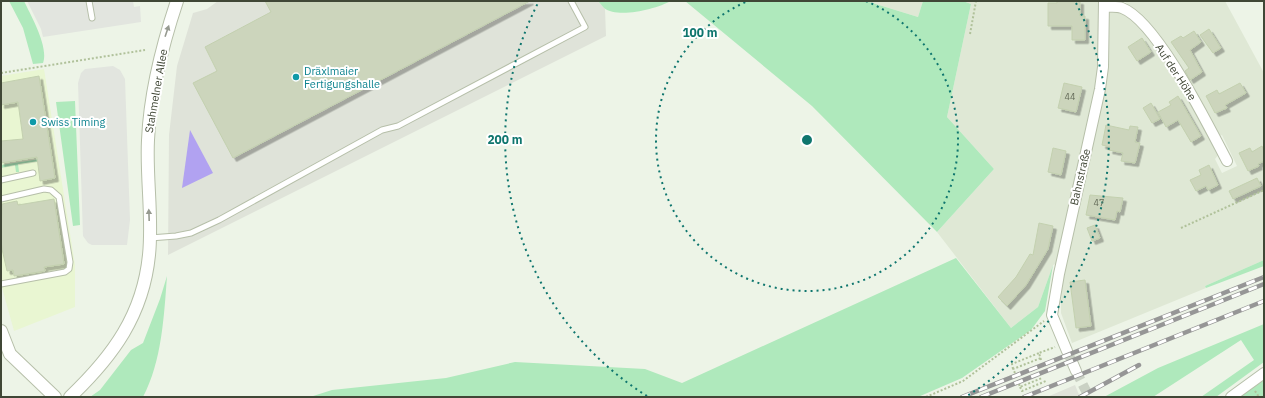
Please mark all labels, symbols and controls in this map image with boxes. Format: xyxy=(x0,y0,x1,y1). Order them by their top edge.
one-way arrow xyxy=(164,25,170,37)
text: 100 m xyxy=(682,25,718,40)
street label: Auf der Höhe xyxy=(1152,41,1200,103)
street label: Stahmelner Allee xyxy=(142,48,170,134)
place label: Dräxlmaier Fertigungshalle xyxy=(304,64,380,91)
marker: Dräxlmaier Fertigungshalle xyxy=(291,72,301,82)
house number: 44 xyxy=(1065,91,1075,102)
place label: Swiss Timing xyxy=(41,115,105,129)
marker: Swiss Timing xyxy=(28,117,38,127)
text: 200 m xyxy=(487,132,523,147)
centre of rings xyxy=(800,133,814,147)
street label: Bahnstraße xyxy=(1067,147,1093,207)
house number: 47 xyxy=(1094,197,1104,208)
one-way arrow xyxy=(146,208,152,221)

